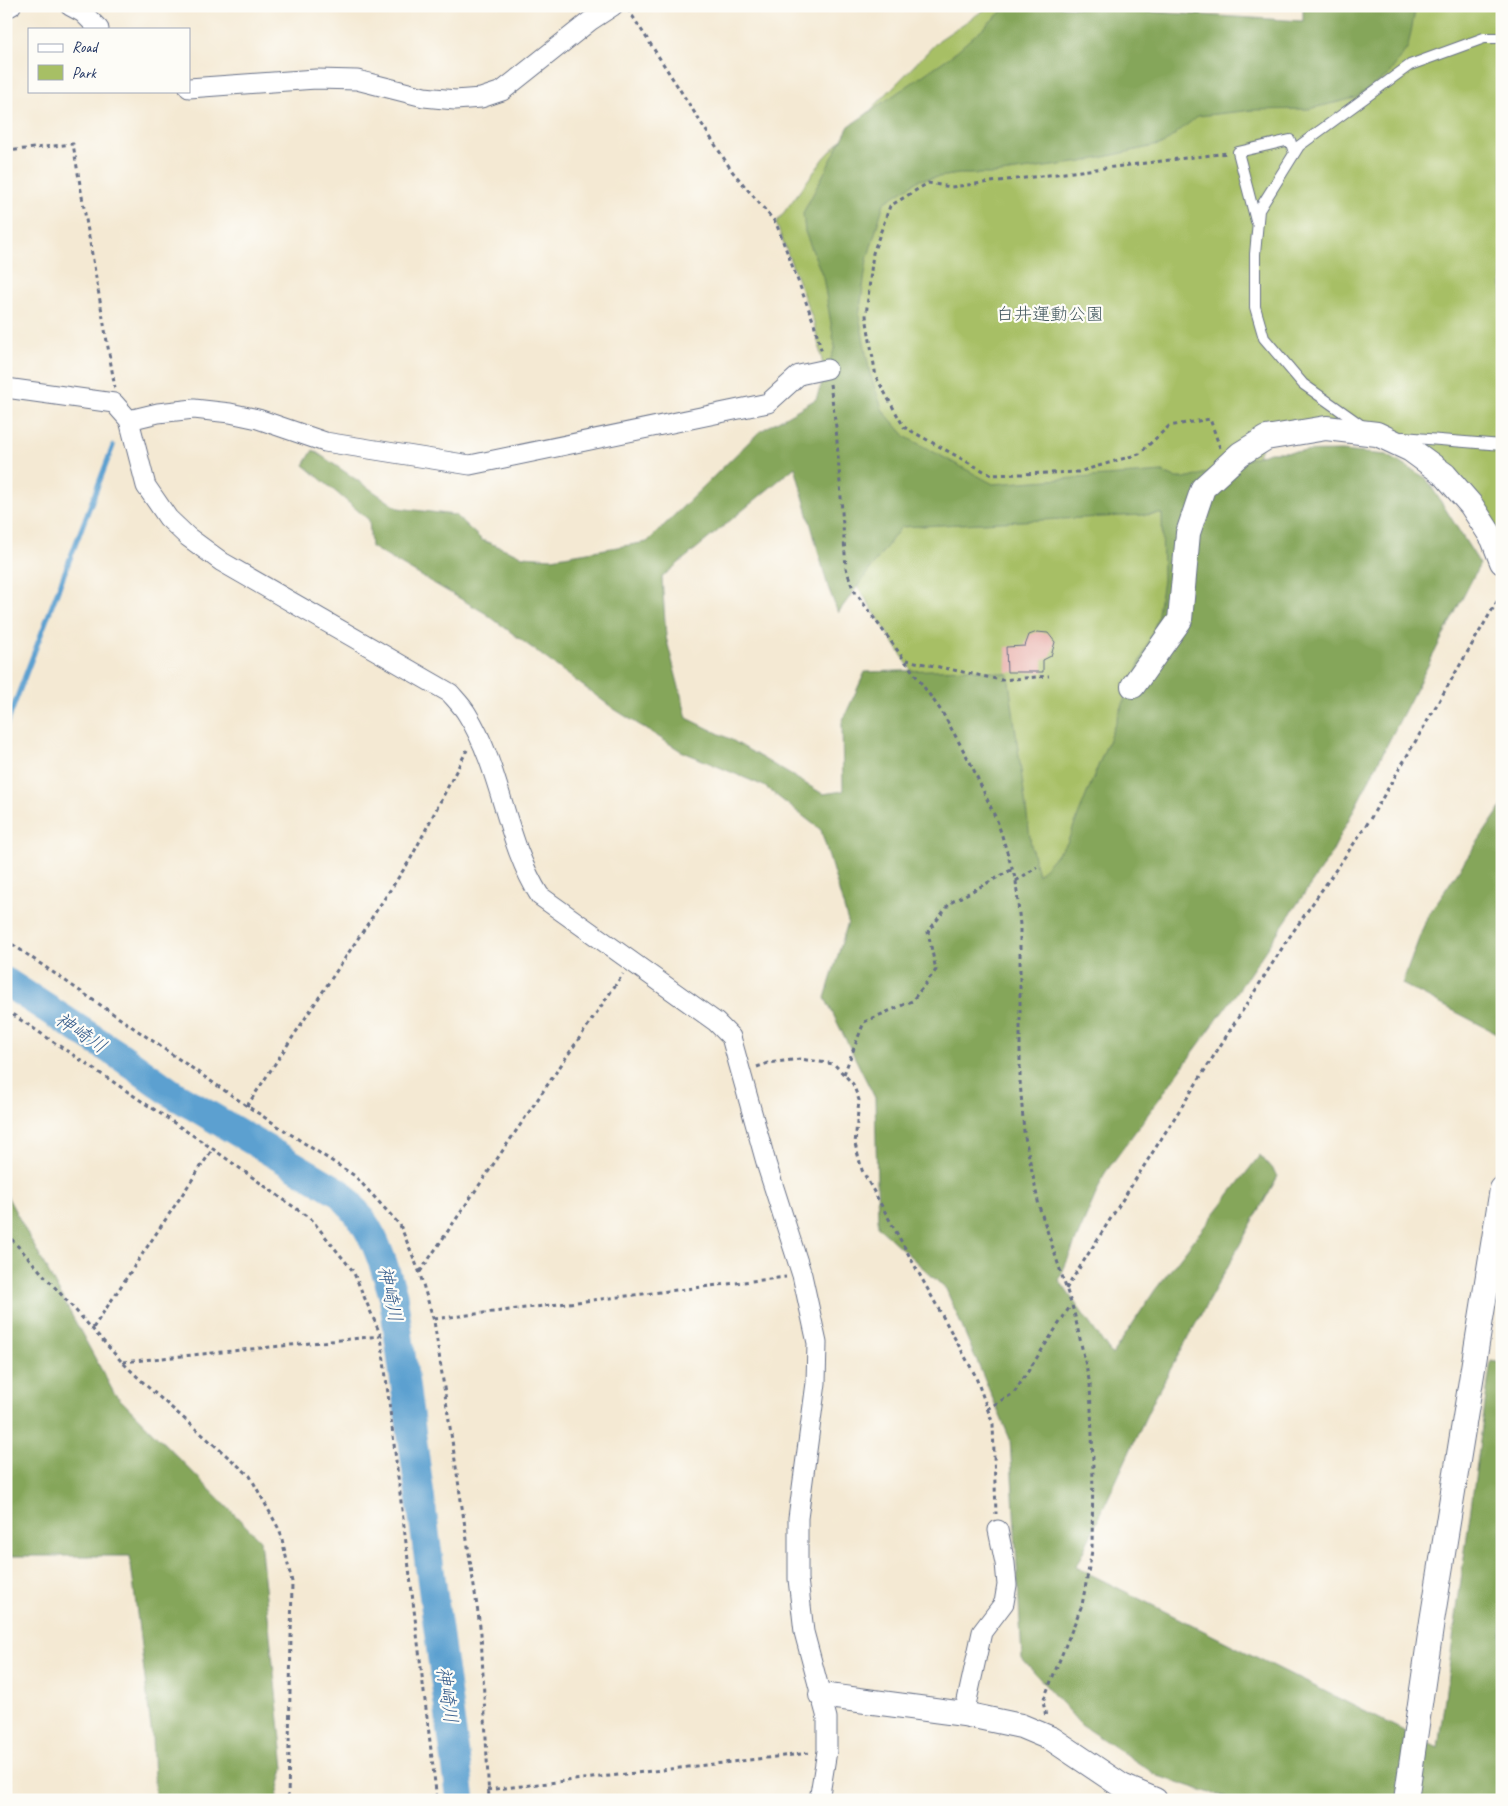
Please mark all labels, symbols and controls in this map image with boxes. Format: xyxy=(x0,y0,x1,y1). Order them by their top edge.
legend xyxy=(28,28,190,92)
text: Road xyxy=(72,38,99,57)
text: Park xyxy=(72,64,97,83)
park label: 白井運動公園 xyxy=(996,303,1104,325)
water label: 神崎川 xyxy=(51,1007,111,1059)
water label: 神崎川 xyxy=(372,1264,408,1324)
water label: 神崎川 xyxy=(431,1665,463,1725)

